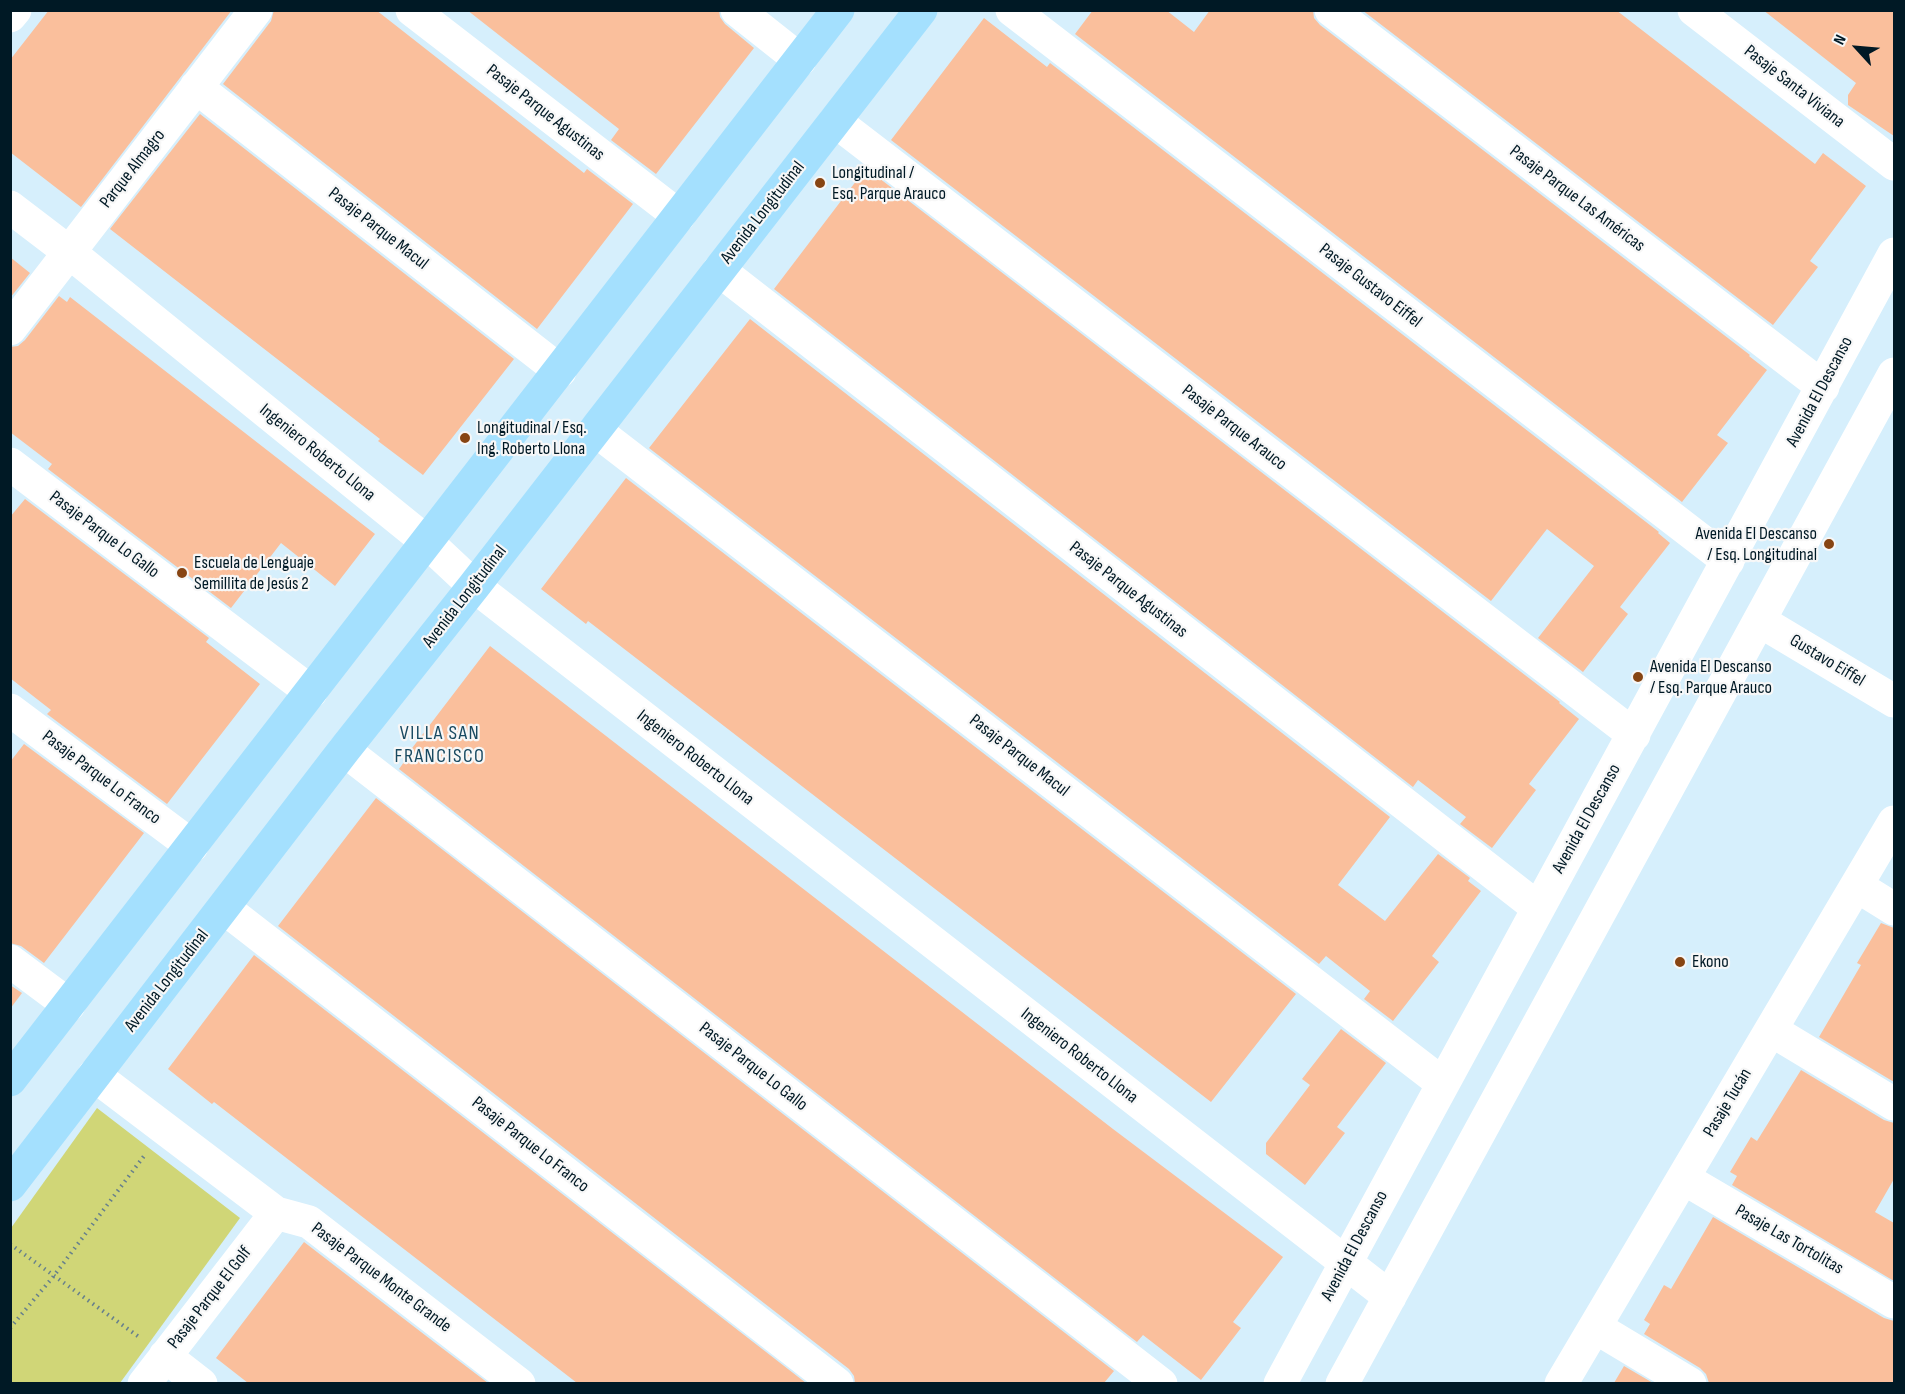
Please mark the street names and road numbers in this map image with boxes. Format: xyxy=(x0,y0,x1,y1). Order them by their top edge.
street label: Pasaje Santa Viviana xyxy=(1739,41,1849,133)
street label: Pasaje Parque Agustinas xyxy=(482,60,608,166)
street label: Parque Almagro xyxy=(96,125,170,213)
street label: Pasaje Parque Las Américas xyxy=(1505,141,1649,257)
street label: Avenida Longitudinal xyxy=(716,158,810,268)
street label: Pasaje Parque Macul xyxy=(324,183,432,275)
street label: Pasaje Gustavo Eiffel xyxy=(1314,239,1426,333)
street label: Avenida El Descanso xyxy=(1782,333,1858,451)
street label: Pasaje Parque Arauco xyxy=(1177,380,1291,476)
street label: Ingeniero Roberto Llona xyxy=(255,400,379,506)
street label: Pasaje Parque Lo Gallo xyxy=(45,487,163,583)
street label: Pasaje Parque Agustinas xyxy=(1065,537,1191,643)
street label: Avenida Longitudinal xyxy=(418,542,512,652)
street label: Gustavo Eiffel xyxy=(1786,630,1868,692)
street label: Ingeniero Roberto Llona xyxy=(632,706,758,810)
street label: Pasaje Parque Macul xyxy=(965,710,1073,802)
street label: Pasaje Parque Lo Franco xyxy=(37,726,165,830)
street label: Avenida El Descanso xyxy=(1548,761,1626,877)
street label: Avenida Longitudinal xyxy=(120,926,214,1036)
street label: Ingeniero Roberto Llona xyxy=(1016,1004,1142,1108)
street label: Pasaje Parque Lo Gallo xyxy=(694,1018,812,1116)
street label: Pasaje Tucán xyxy=(1699,1065,1757,1141)
street label: Pasaje Parque Lo Franco xyxy=(467,1092,593,1198)
street label: Avenida El Descanso xyxy=(1317,1187,1393,1305)
street label: Pasaje Las Tortolitas xyxy=(1731,1200,1847,1280)
street label: Pasaje Parque Monte Grande xyxy=(307,1218,455,1338)
street label: Pasaje Parque El Golf xyxy=(163,1243,257,1353)

